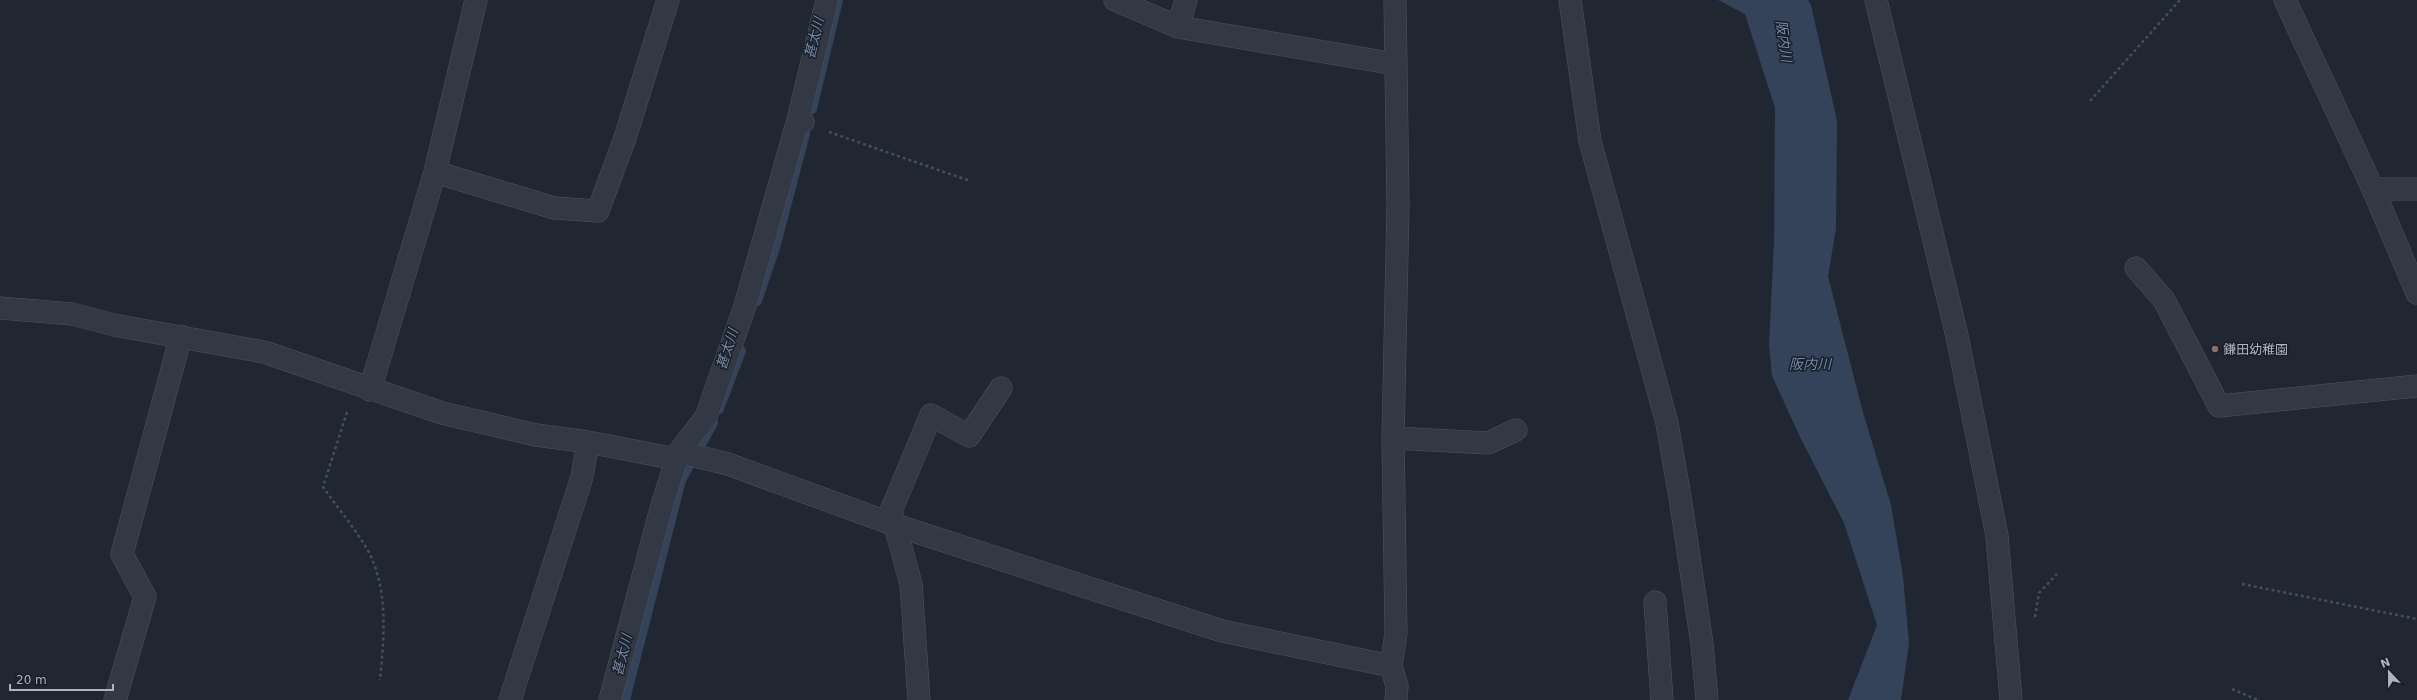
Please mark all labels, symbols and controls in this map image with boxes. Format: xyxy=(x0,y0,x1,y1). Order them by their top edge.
water label: 甚太川 xyxy=(801,14,827,60)
water label: 阪内川 xyxy=(1773,19,1795,65)
water label: 甚太川 xyxy=(713,325,742,371)
place label: 鎌田幼稚園 xyxy=(2223,342,2288,357)
marker: 鎌田幼稚園 xyxy=(2210,344,2220,354)
water label: 阪内川 xyxy=(1789,356,1833,372)
water label: 甚太川 xyxy=(609,631,635,677)
north arrow xyxy=(2369,652,2409,692)
text: N xyxy=(2379,655,2392,671)
scale bar xyxy=(10,666,113,692)
text: 20 m xyxy=(16,673,47,687)

